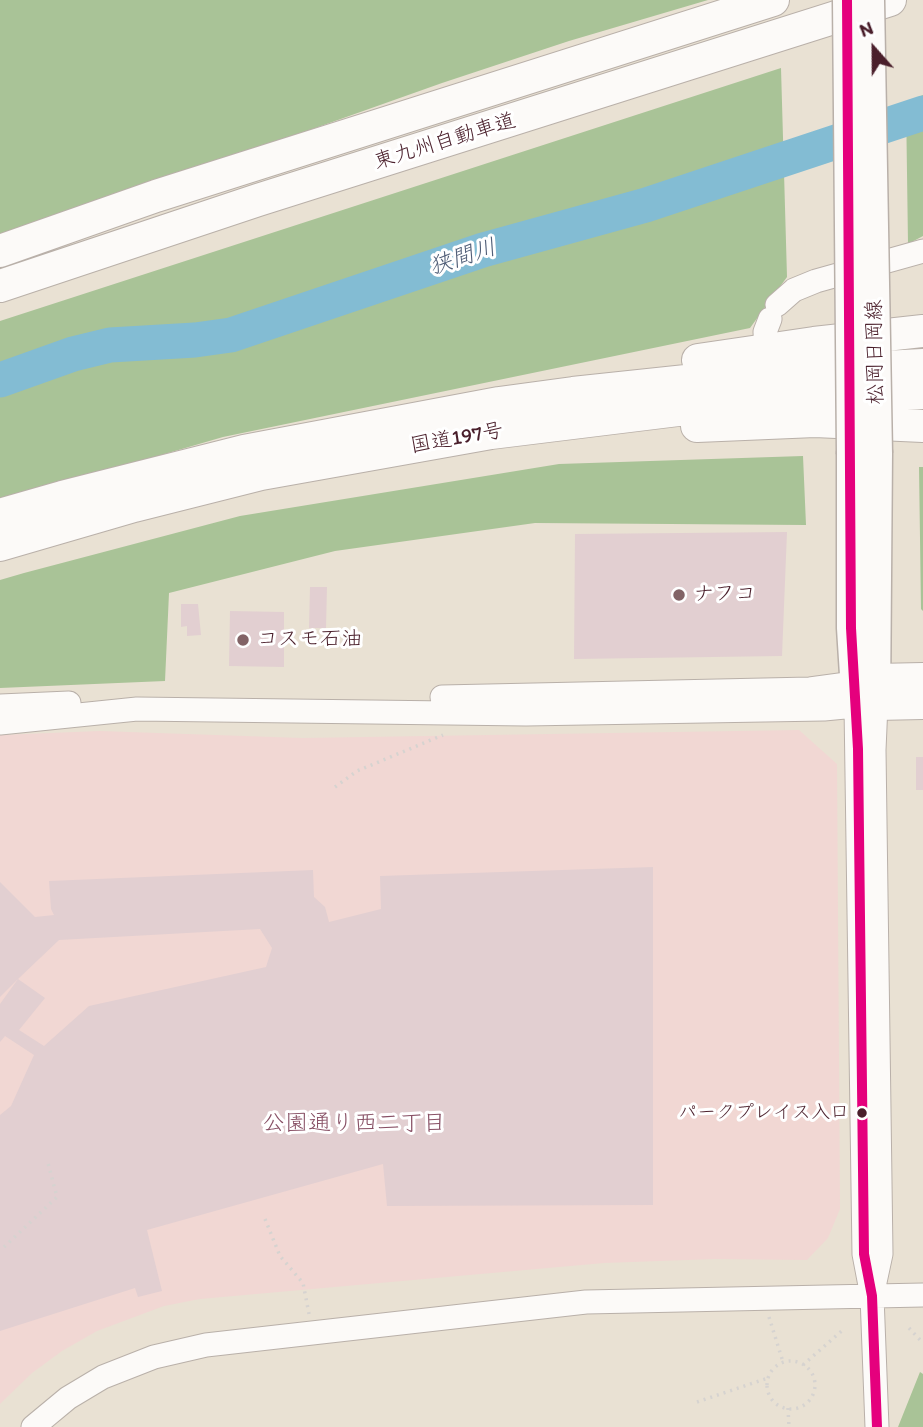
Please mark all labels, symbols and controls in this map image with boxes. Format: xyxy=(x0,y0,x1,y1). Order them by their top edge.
north arrow xyxy=(839,14,909,84)
text: N xyxy=(856,16,876,42)
street label: 東九州自動車道 xyxy=(371,108,519,176)
water label: 狭間川 xyxy=(426,234,500,282)
street label: 松岡日岡線 xyxy=(862,299,890,405)
street label: 国道197号 xyxy=(408,418,506,460)
place label: ナフコ xyxy=(693,582,756,608)
marker: ナフコ xyxy=(671,587,687,603)
place label: コスモ石油 xyxy=(257,627,362,653)
marker: コスモ石油 xyxy=(235,632,251,648)
place label: パークプレイス入口 xyxy=(678,1102,849,1124)
marker: パークプレイス入口 xyxy=(855,1106,869,1120)
district label: 公園通り西二丁目 xyxy=(262,1110,446,1138)

